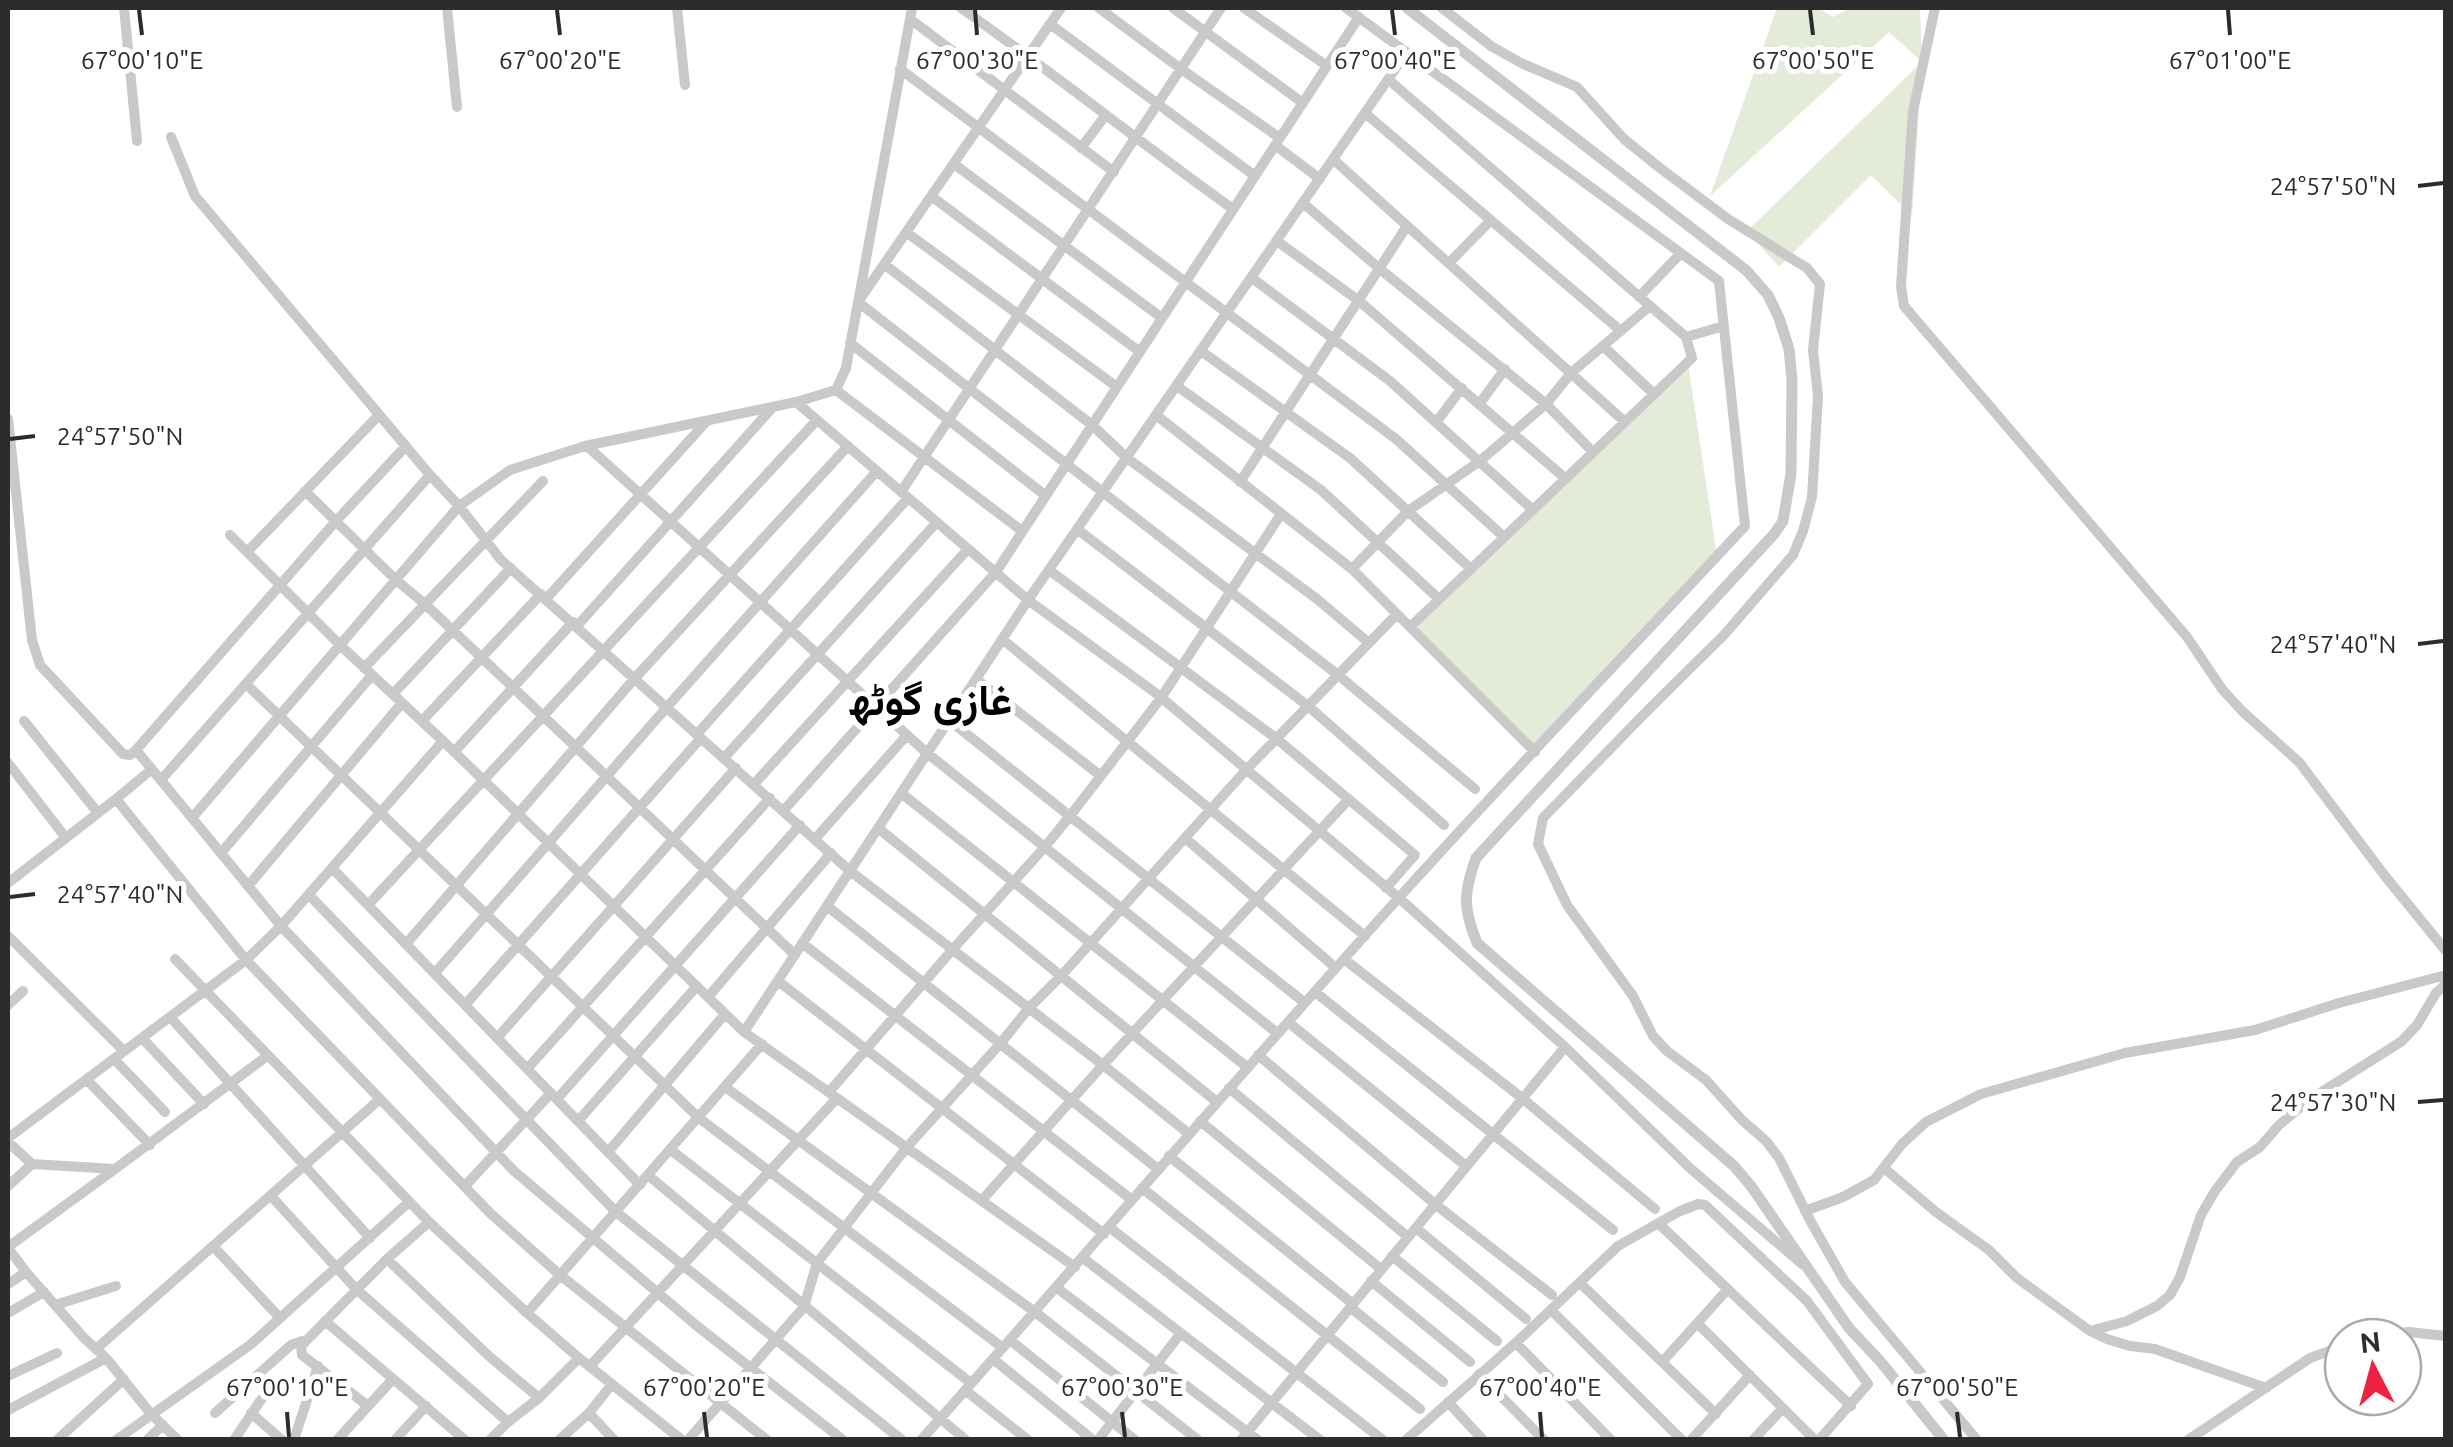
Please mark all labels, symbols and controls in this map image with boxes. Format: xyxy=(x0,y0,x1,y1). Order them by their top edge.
text: 67°00'10"E xyxy=(81,46,203,74)
text: 67°00'20"E xyxy=(499,46,621,74)
text: 67°00'30"E xyxy=(916,46,1038,74)
text: 67°00'40"E xyxy=(1334,46,1456,74)
text: 67°00'50"E xyxy=(1752,46,1874,74)
text: 67°01'00"E xyxy=(2169,46,2291,74)
text: 24°57'50"N xyxy=(2270,172,2396,200)
text: 24°57'50"N xyxy=(57,422,183,450)
text: 24°57'40"N xyxy=(2270,630,2396,658)
district label: غازی گوٹھ xyxy=(848,676,1012,727)
text: 24°57'40"N xyxy=(57,880,183,908)
text: 24°57'30"N xyxy=(2270,1088,2396,1116)
north arrow xyxy=(2323,1317,2423,1417)
text: N xyxy=(2358,1325,2382,1358)
text: 67°00'10"E xyxy=(226,1373,348,1401)
text: 67°00'20"E xyxy=(643,1373,765,1401)
text: 67°00'30"E xyxy=(1061,1373,1183,1401)
text: 67°00'40"E xyxy=(1479,1373,1601,1401)
text: 67°00'50"E xyxy=(1896,1373,2018,1401)

